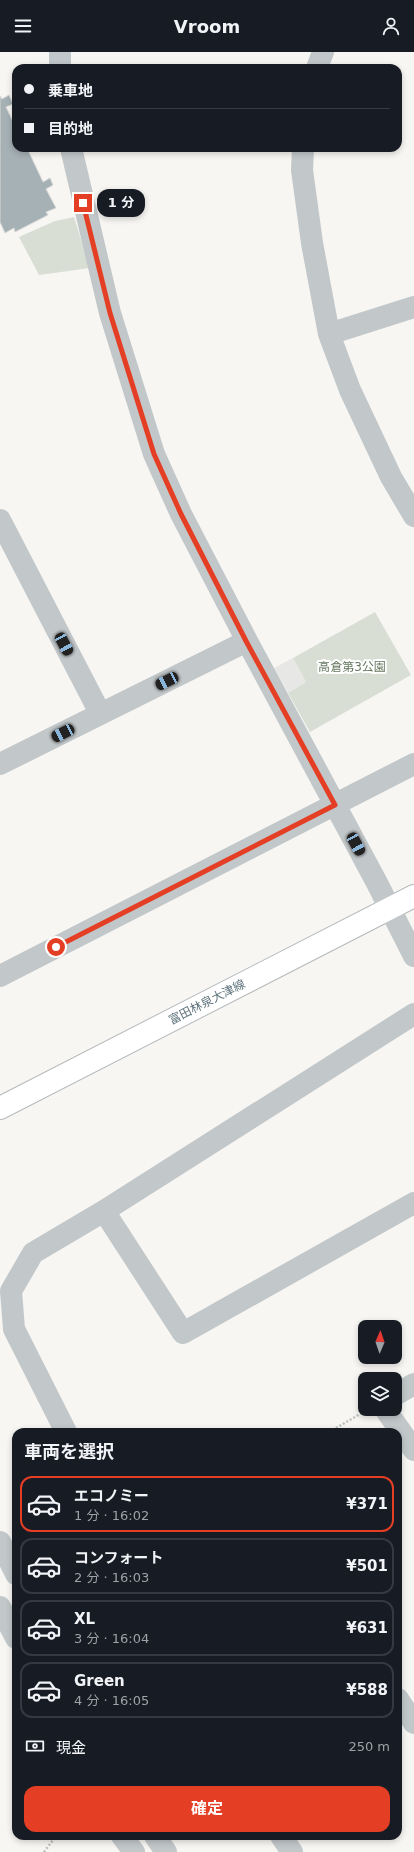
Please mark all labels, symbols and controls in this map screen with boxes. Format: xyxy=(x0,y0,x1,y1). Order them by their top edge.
icon: menu xyxy=(12,15,34,37)
icon: person xyxy=(380,15,402,37)
text: Vroom xyxy=(174,16,240,37)
text: 乗車地 xyxy=(48,82,93,100)
text: 目的地 xyxy=(48,120,93,138)
callout: 1 分 xyxy=(97,189,145,217)
route end xyxy=(74,194,92,212)
text: 1 分 xyxy=(108,195,134,210)
car xyxy=(53,631,75,657)
park label: 高倉第3公園 xyxy=(318,660,386,674)
car xyxy=(154,670,180,692)
car xyxy=(50,722,76,744)
car xyxy=(345,831,367,857)
route start xyxy=(47,938,65,956)
street label: 富田林泉大津線 xyxy=(166,977,248,1027)
north arrow xyxy=(358,1320,402,1364)
map controls xyxy=(358,1320,402,1416)
button: layers xyxy=(358,1372,402,1416)
text: 車両を選択 xyxy=(24,1441,114,1462)
icon: car xyxy=(26,1486,62,1522)
text: エコノミー xyxy=(74,1487,149,1505)
text: ¥371 xyxy=(346,1495,388,1513)
text: 1 分 · 16:02 xyxy=(74,1508,149,1523)
icon: car xyxy=(26,1548,62,1584)
text: コンフォート xyxy=(74,1549,164,1567)
text: ¥501 xyxy=(346,1557,388,1575)
text: 2 分 · 16:03 xyxy=(74,1570,149,1585)
icon: car xyxy=(26,1610,62,1646)
text: XL xyxy=(74,1610,95,1628)
text: ¥631 xyxy=(346,1619,388,1637)
text: 3 分 · 16:04 xyxy=(74,1631,149,1646)
icon: car xyxy=(26,1672,62,1708)
text: Green xyxy=(74,1672,125,1690)
text: ¥588 xyxy=(346,1681,388,1699)
text: 4 分 · 16:05 xyxy=(74,1693,149,1708)
icon: cash xyxy=(24,1735,46,1757)
text: 現金 xyxy=(56,1739,86,1757)
text: 250 m xyxy=(348,1739,390,1754)
button: 確定 xyxy=(24,1786,390,1832)

